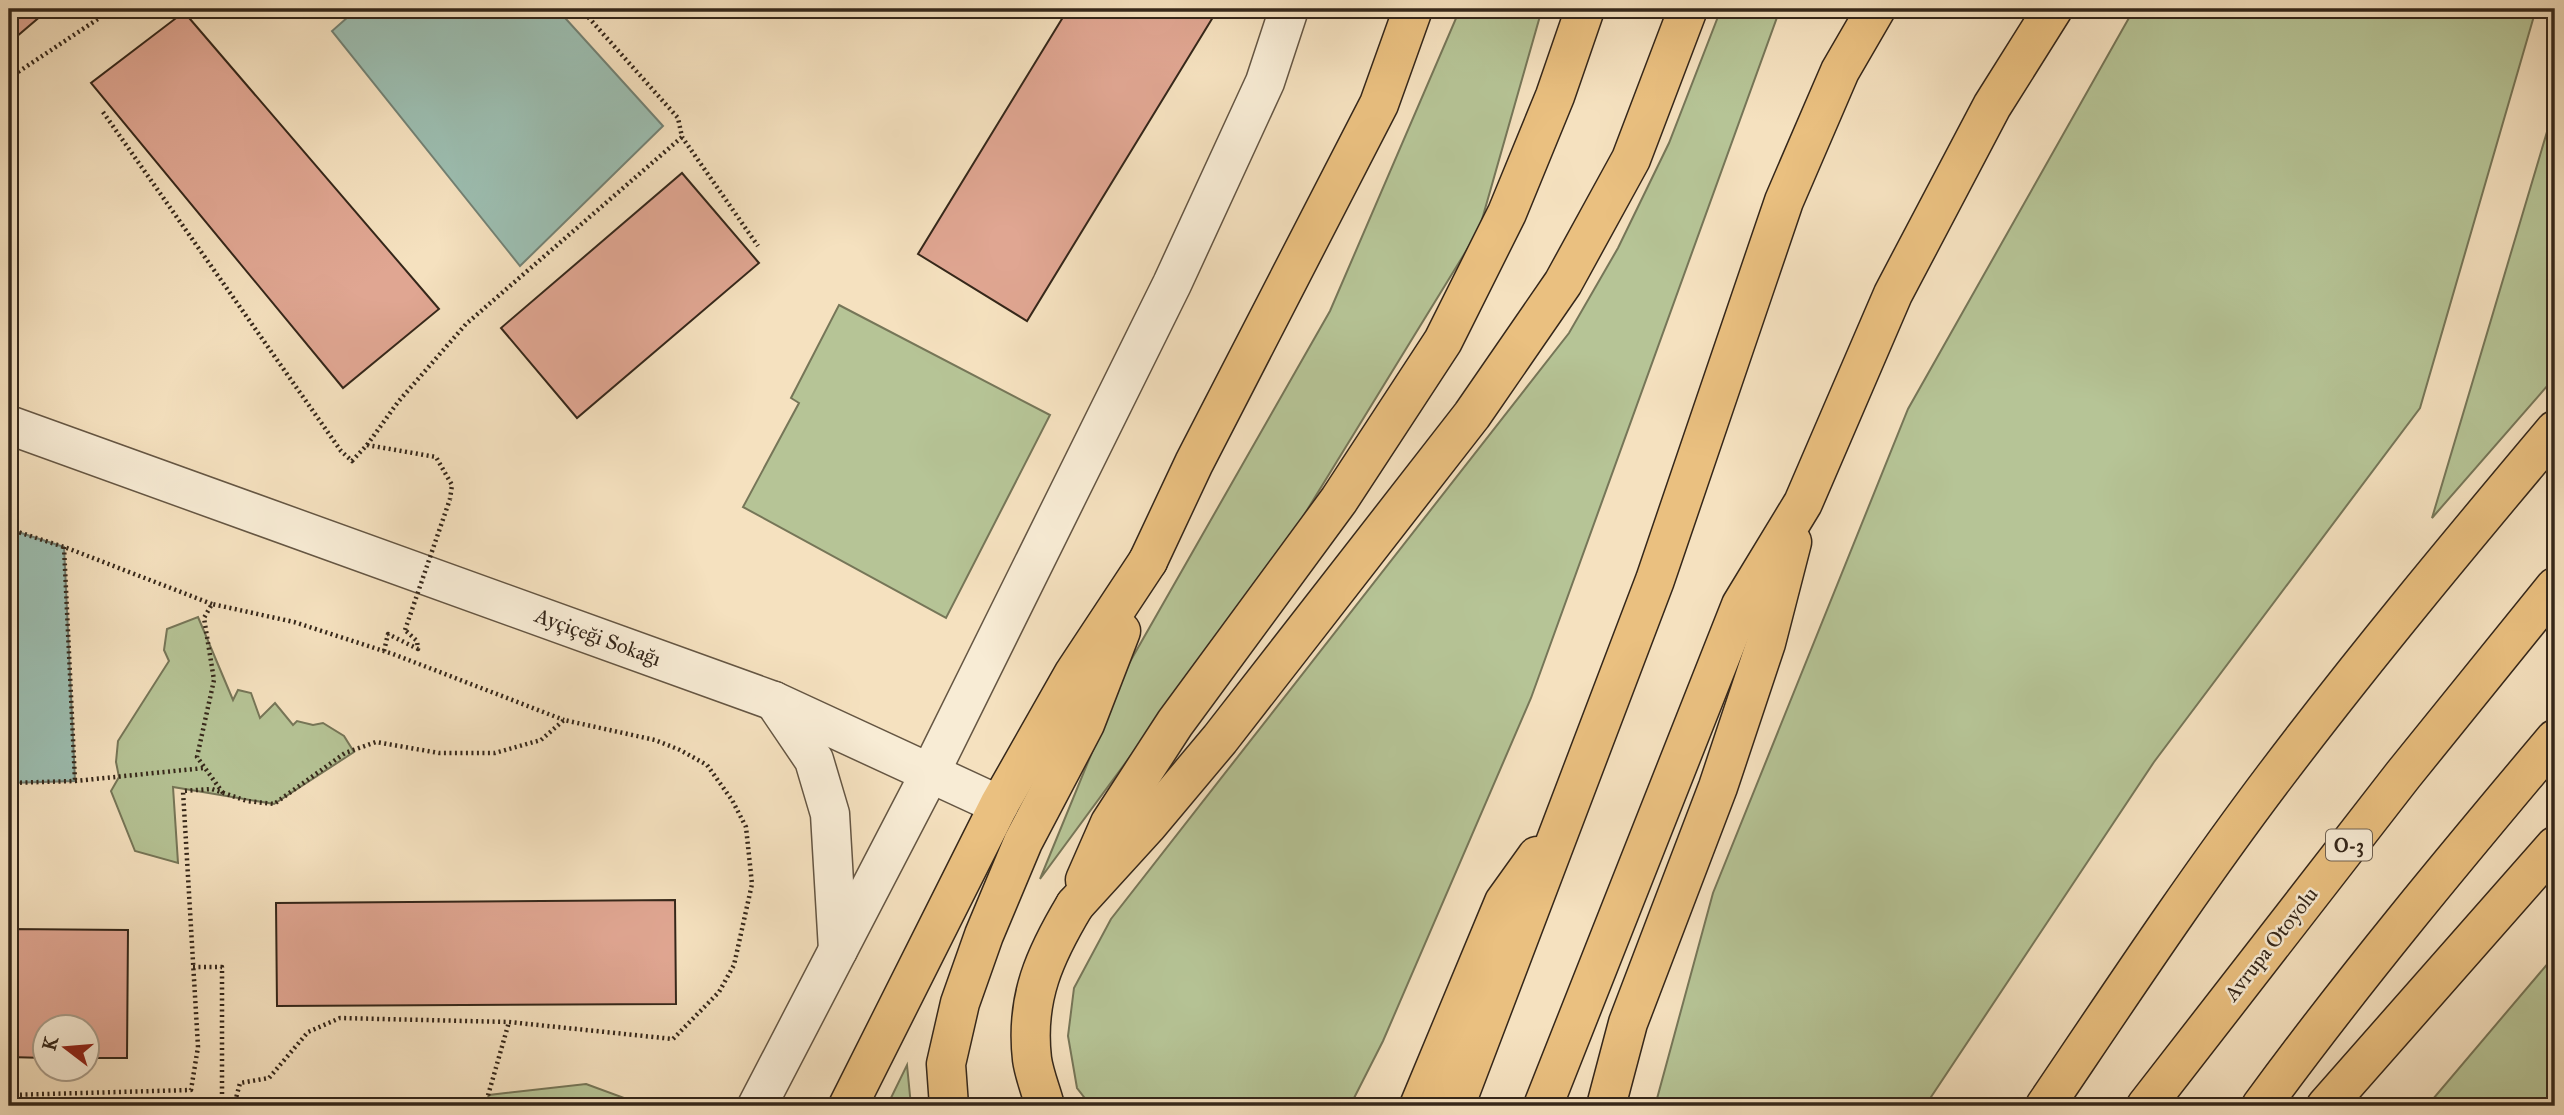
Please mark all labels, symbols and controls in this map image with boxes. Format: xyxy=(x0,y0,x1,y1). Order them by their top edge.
street label: Ayçiçeği Sokağı xyxy=(531,602,665,672)
road number: O-3 xyxy=(2326,830,2372,860)
street label: Avrupa Otoyolu xyxy=(2218,882,2324,1007)
north arrow xyxy=(32,1014,102,1084)
text: K xyxy=(37,1032,63,1053)

